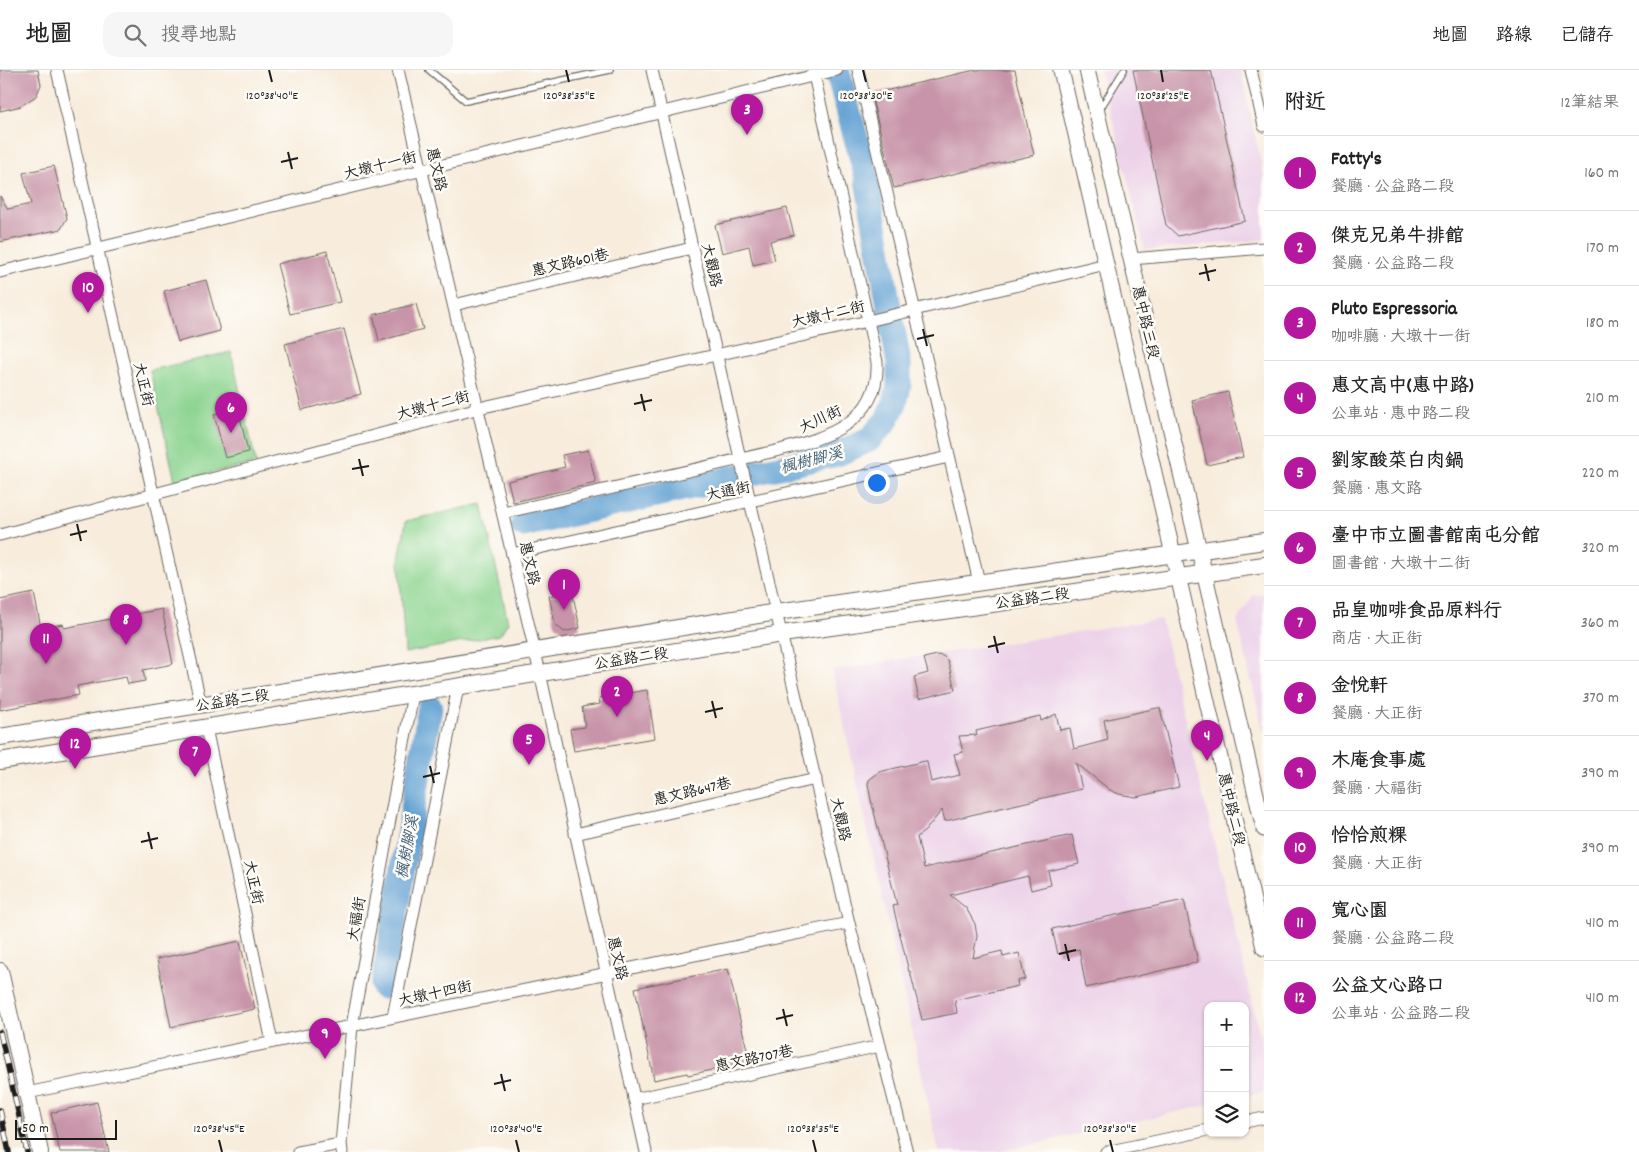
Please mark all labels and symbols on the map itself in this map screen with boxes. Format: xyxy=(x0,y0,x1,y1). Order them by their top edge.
text: 120°38'40"E xyxy=(246,88,299,105)
text: 120°38'35"E xyxy=(543,88,595,105)
text: 120°38'30"E xyxy=(840,88,893,105)
text: 120°38'25"E xyxy=(1137,88,1189,105)
pin: 3 xyxy=(731,94,763,135)
street label: 惠文路 xyxy=(419,145,451,194)
street label: 大墩十一街 xyxy=(341,147,420,187)
street label: 大觀路 xyxy=(694,241,726,290)
street label: 惠文路601巷 xyxy=(530,244,611,284)
pin: 10 xyxy=(72,272,104,313)
street label: 惠中路三段 xyxy=(1125,283,1163,361)
street label: 大墩十二街 xyxy=(789,297,867,335)
street label: 大正街 xyxy=(126,360,158,409)
street label: 大墩十二街 xyxy=(394,387,473,427)
pin: 6 xyxy=(215,392,247,433)
street label: 大川街 xyxy=(796,401,846,440)
water label: 楓樹腳溪 xyxy=(778,442,846,481)
your location xyxy=(864,470,890,496)
street label: 大通街 xyxy=(704,478,753,508)
street label: 惠文路 xyxy=(512,539,544,588)
pin: 1 xyxy=(548,569,580,610)
street label: 公益路二段 xyxy=(994,584,1071,616)
pin: 8 xyxy=(110,604,142,645)
pin: 11 xyxy=(30,623,62,664)
street label: 公益路二段 xyxy=(593,643,670,677)
pin: 2 xyxy=(601,676,633,717)
street label: 公益路二段 xyxy=(194,685,271,719)
pin: 4 xyxy=(1191,720,1223,761)
pin: 5 xyxy=(513,724,545,765)
pin: 12 xyxy=(59,728,91,769)
pin: 7 xyxy=(179,736,211,777)
street label: 惠中路二段 xyxy=(1211,770,1249,848)
street label: 惠文路647巷 xyxy=(651,773,734,813)
street label: 大觀路 xyxy=(823,795,855,844)
water label: 楓樹腳溪 xyxy=(392,813,426,881)
street label: 大正街 xyxy=(237,858,267,907)
street label: 大福街 xyxy=(343,895,373,943)
street label: 惠文路 xyxy=(600,934,632,983)
street label: 大墩十四街 xyxy=(396,976,474,1014)
pin: 9 xyxy=(309,1018,341,1059)
street label: 惠文路707巷 xyxy=(713,1041,796,1079)
scale bar xyxy=(15,1117,118,1140)
text: 120°38'45"E xyxy=(193,1121,245,1138)
text: 120°38'40"E xyxy=(490,1121,543,1138)
text: 120°38'35"E xyxy=(787,1121,839,1138)
text: 120°38'30"E xyxy=(1084,1121,1137,1138)

